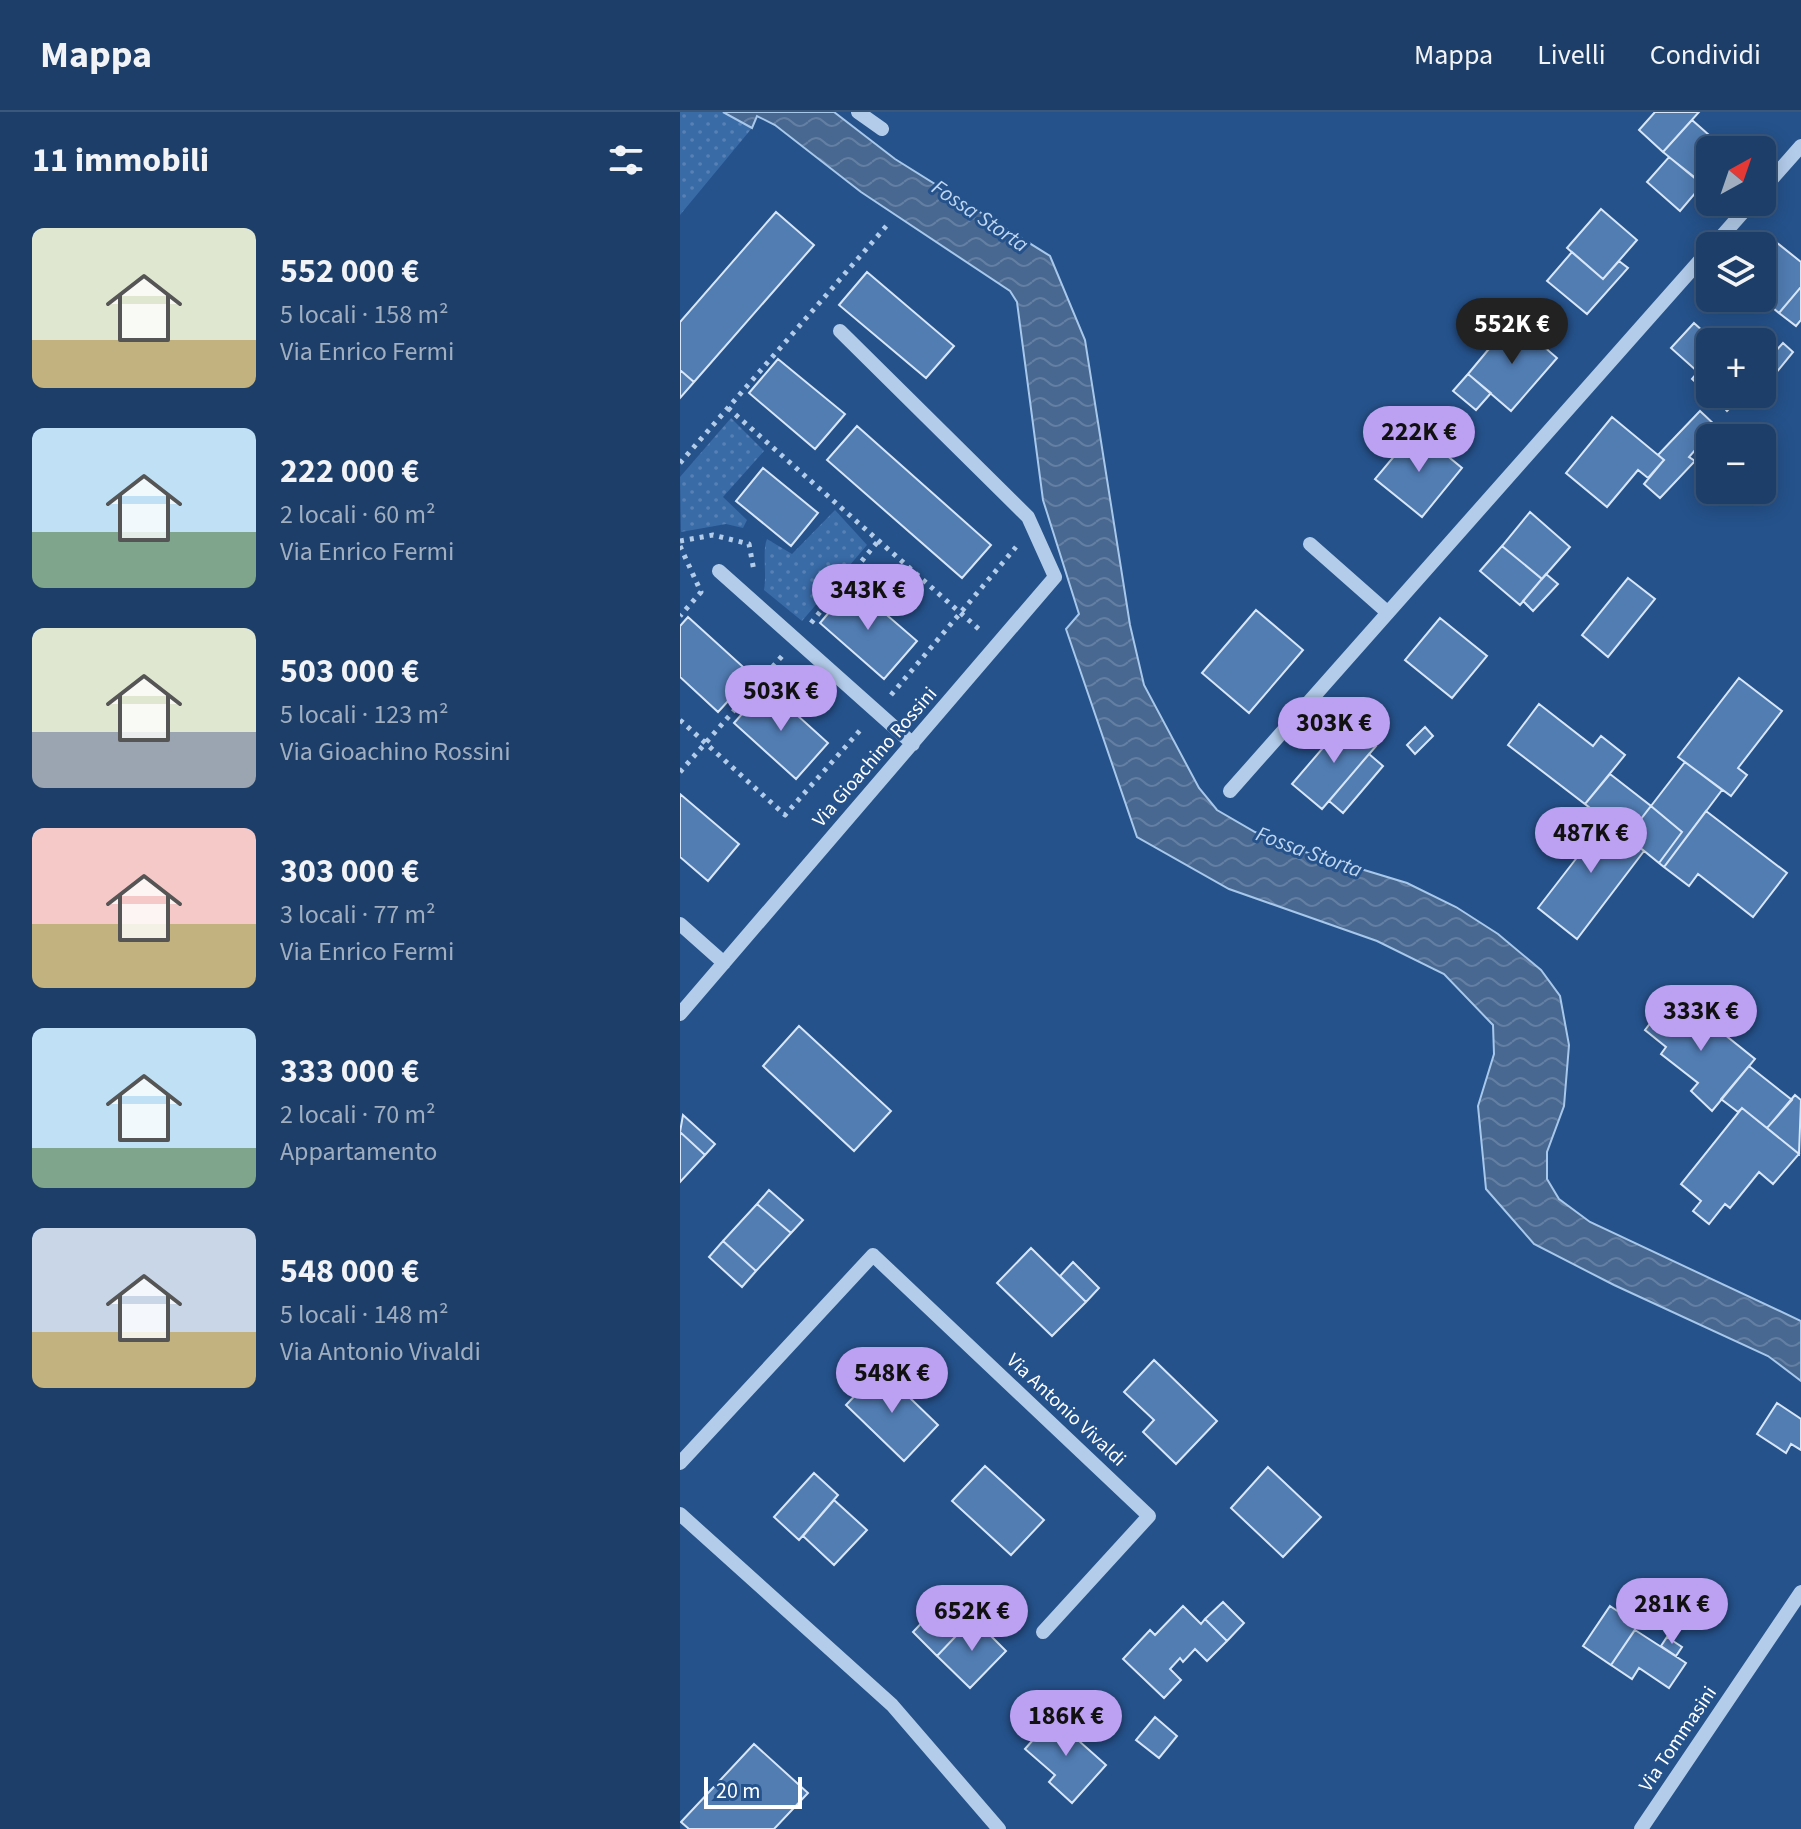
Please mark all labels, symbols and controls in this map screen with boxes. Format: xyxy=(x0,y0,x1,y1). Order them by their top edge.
text: Mappa xyxy=(40,28,152,82)
text: Mappa xyxy=(1414,35,1493,75)
text: Livelli xyxy=(1537,35,1606,75)
text: Condividi xyxy=(1650,35,1761,75)
text: 11 immobili xyxy=(32,136,209,185)
north arrow xyxy=(1696,136,1776,216)
map controls xyxy=(1696,136,1776,504)
icon: filters xyxy=(604,138,648,182)
water label: Fossa Storta xyxy=(925,172,1035,260)
button: layers xyxy=(1696,232,1776,312)
text: 552 000 € xyxy=(280,247,419,296)
icon: home xyxy=(96,260,192,356)
text: 5 locali · 158 m² xyxy=(280,296,449,333)
pin: 552K € xyxy=(1447,298,1577,366)
text: 552K € xyxy=(1474,305,1550,342)
button: + xyxy=(1696,328,1776,408)
text: Via Enrico Fermi xyxy=(280,333,454,370)
pin: 222K € xyxy=(1354,406,1484,474)
text: 222K € xyxy=(1381,413,1457,450)
button: − xyxy=(1696,424,1776,504)
text: 222 000 € xyxy=(280,447,419,496)
icon: home xyxy=(96,460,192,556)
text: 2 locali · 60 m² xyxy=(280,496,436,533)
text: Via Enrico Fermi xyxy=(280,533,454,570)
pin: 343K € xyxy=(803,564,933,632)
text: 343K € xyxy=(830,571,906,608)
text: 503 000 € xyxy=(280,647,419,696)
icon: home xyxy=(96,660,192,756)
pin: 503K € xyxy=(716,665,846,733)
text: 503K € xyxy=(743,672,819,709)
street label: Via Gioachino Rossini xyxy=(806,681,944,833)
text: 5 locali · 123 m² xyxy=(280,696,449,733)
pin: 303K € xyxy=(1269,697,1399,765)
text: 303K € xyxy=(1296,704,1372,741)
text: Via Gioachino Rossini xyxy=(280,733,511,770)
pin: 487K € xyxy=(1526,807,1656,875)
text: 487K € xyxy=(1553,814,1629,851)
water label: Fossa Storta xyxy=(1251,818,1367,886)
text: 303 000 € xyxy=(280,847,419,896)
icon: home xyxy=(96,860,192,956)
text: 3 locali · 77 m² xyxy=(280,896,436,933)
text: Via Enrico Fermi xyxy=(280,933,454,970)
pin: 333K € xyxy=(1636,985,1766,1053)
text: 333K € xyxy=(1663,992,1739,1029)
text: 333 000 € xyxy=(280,1047,419,1096)
icon: home xyxy=(96,1060,192,1156)
text: 2 locali · 70 m² xyxy=(280,1096,436,1133)
text: Appartamento xyxy=(280,1133,437,1170)
text: 548 000 € xyxy=(280,1247,419,1296)
icon: home xyxy=(96,1260,192,1356)
text: 5 locali · 148 m² xyxy=(280,1296,449,1333)
text: Via Antonio Vivaldi xyxy=(280,1333,481,1370)
pin: 548K € xyxy=(827,1347,957,1415)
street label: Via Antonio Vivaldi xyxy=(1000,1347,1132,1473)
text: 548K € xyxy=(854,1354,930,1391)
pin: 281K € xyxy=(1607,1578,1737,1646)
pin: 652K € xyxy=(907,1585,1037,1653)
text: 281K € xyxy=(1634,1585,1710,1622)
text: 652K € xyxy=(934,1592,1010,1629)
street label: Via Tommasini xyxy=(1632,1681,1724,1797)
pin: 186K € xyxy=(1001,1690,1131,1758)
text: 186K € xyxy=(1028,1697,1104,1734)
scale bar xyxy=(704,1773,802,1809)
text: 20 m xyxy=(716,1775,761,1807)

